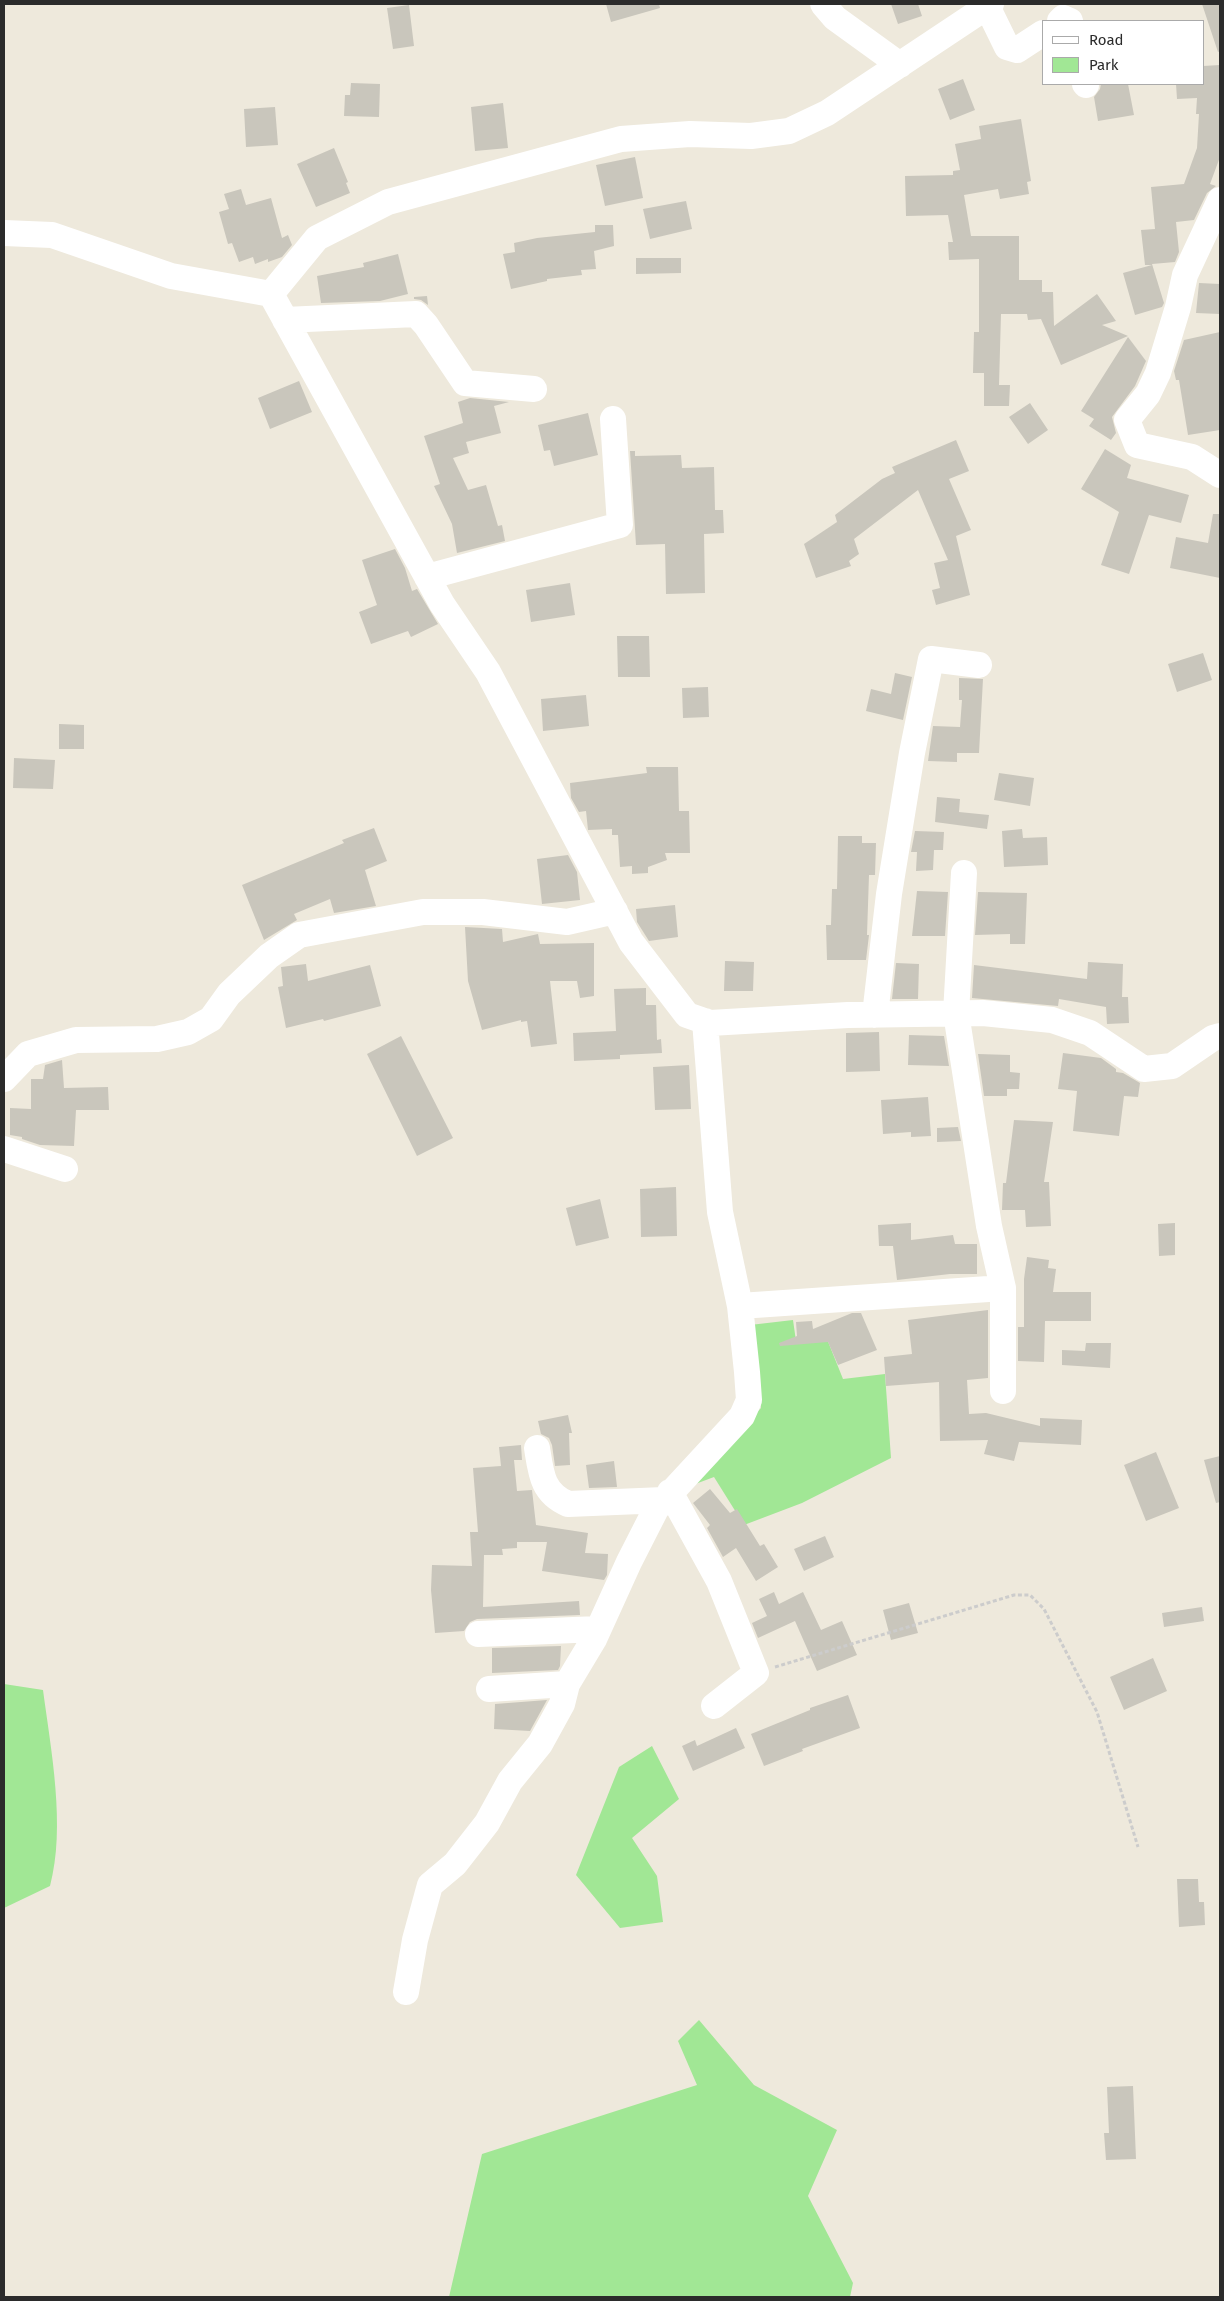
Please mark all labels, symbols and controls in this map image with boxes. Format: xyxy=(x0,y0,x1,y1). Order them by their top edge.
legend xyxy=(1042,20,1204,85)
text: Road xyxy=(1089,31,1124,49)
text: Park xyxy=(1089,56,1119,74)

